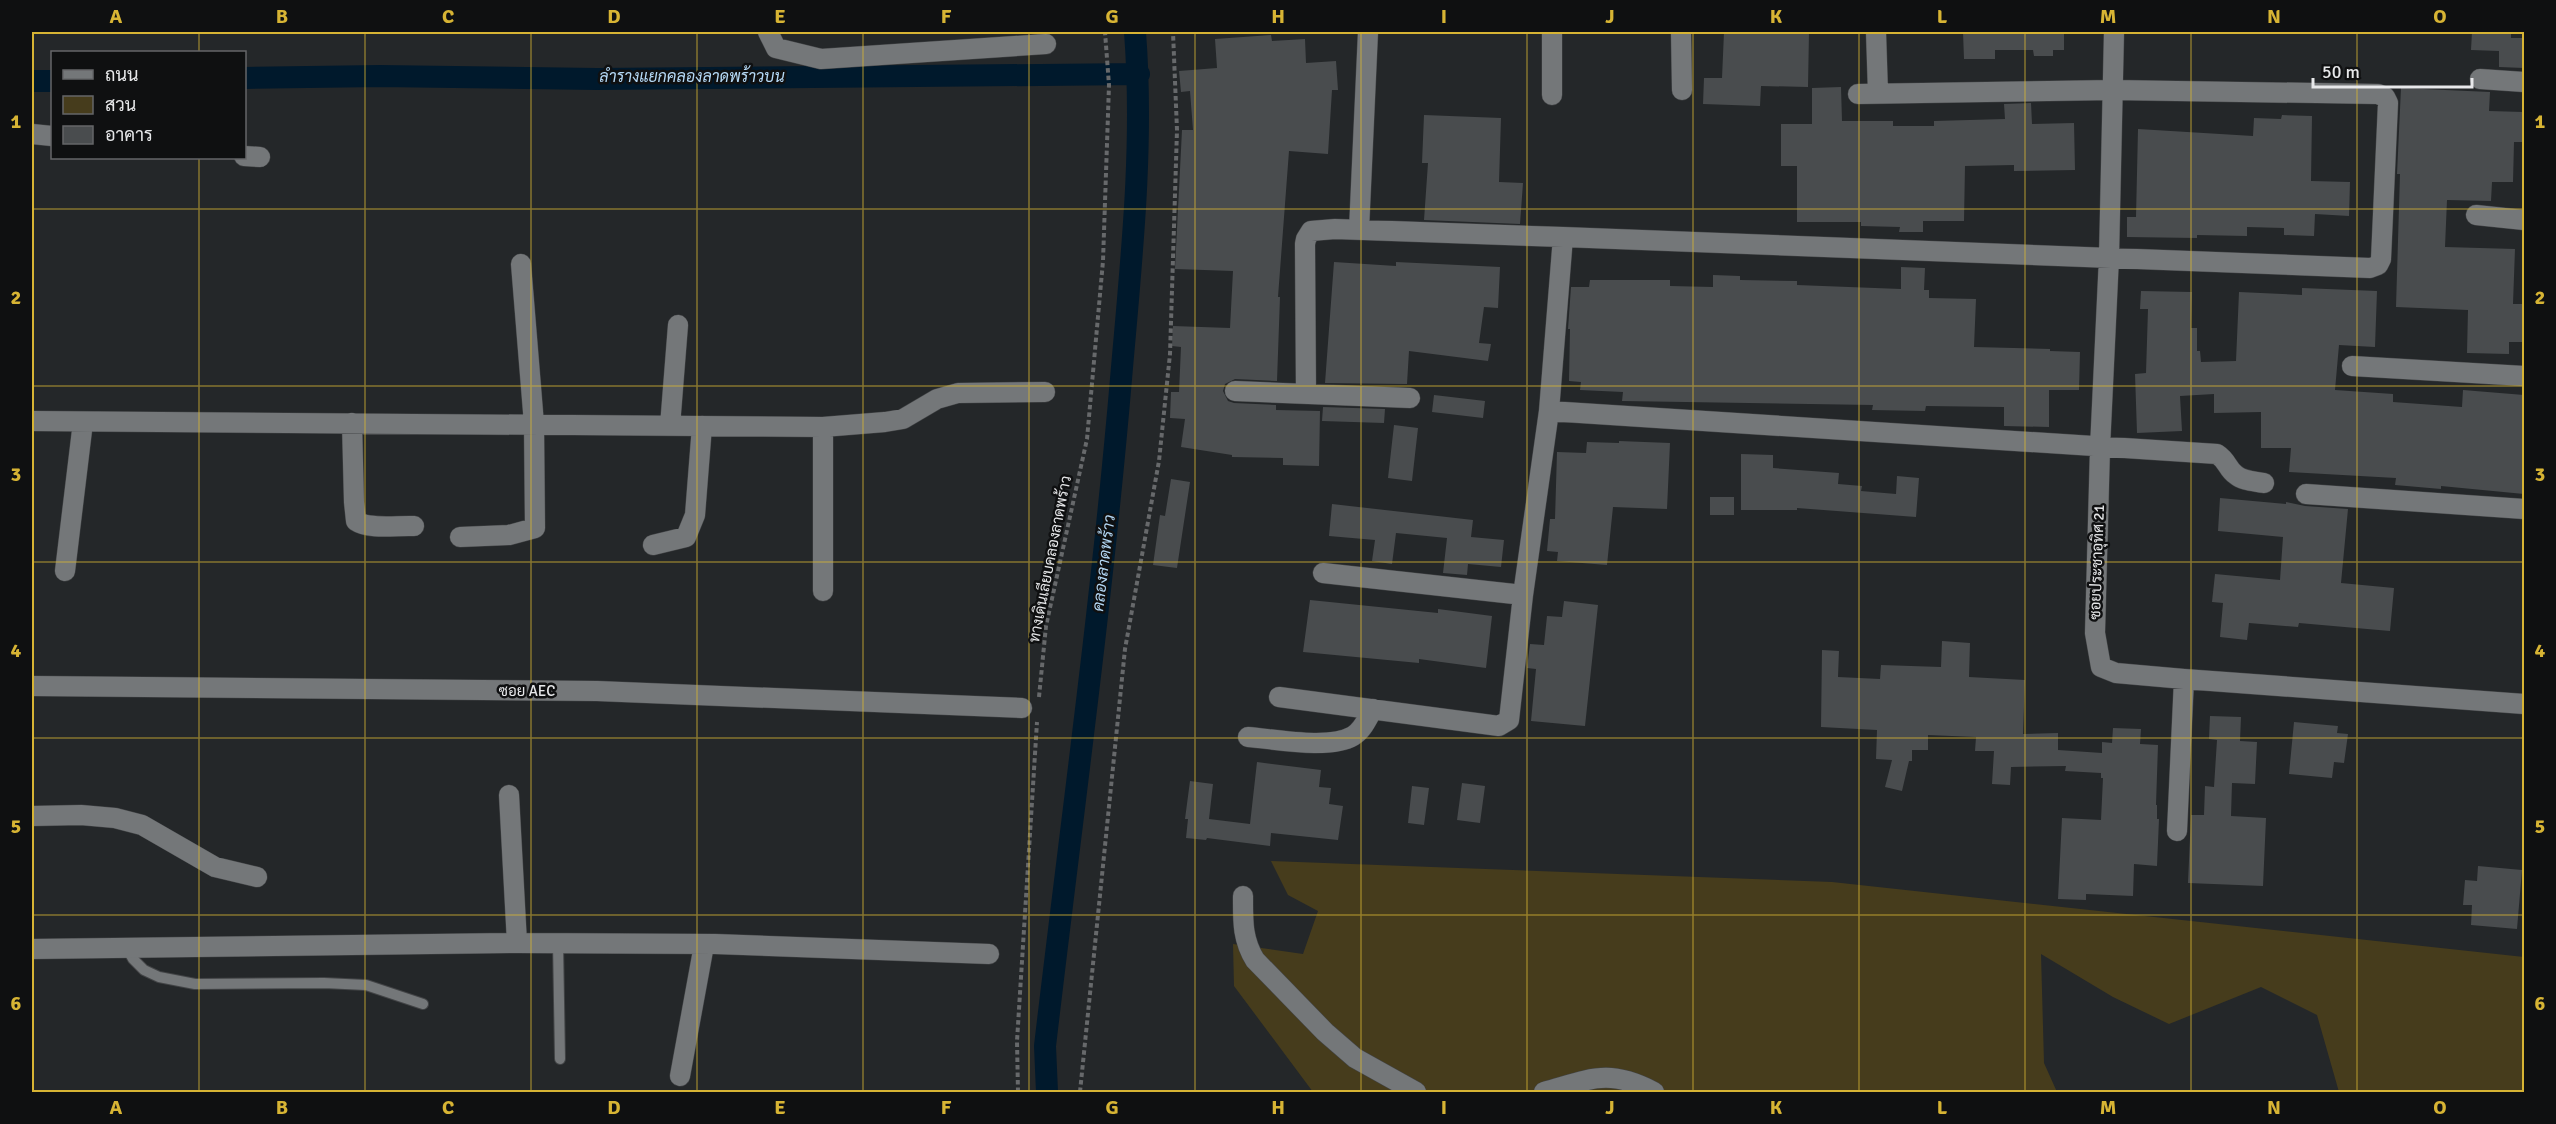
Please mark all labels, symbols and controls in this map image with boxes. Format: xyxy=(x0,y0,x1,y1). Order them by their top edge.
text: A xyxy=(110,4,123,29)
text: B xyxy=(276,4,288,29)
text: C xyxy=(442,4,454,29)
text: D xyxy=(607,4,621,29)
text: E xyxy=(774,4,786,29)
text: F xyxy=(941,4,952,29)
text: G xyxy=(1105,4,1119,29)
text: H xyxy=(1271,4,1285,29)
text: I xyxy=(1441,4,1447,29)
text: J xyxy=(1605,4,1615,29)
text: K xyxy=(1770,4,1783,29)
text: L xyxy=(1937,4,1948,29)
text: M xyxy=(2100,4,2116,29)
text: N xyxy=(2267,4,2281,29)
text: O xyxy=(2433,4,2447,29)
legend xyxy=(51,51,246,159)
scale bar xyxy=(2313,51,2472,89)
text: 50 m xyxy=(2322,61,2360,83)
text: ถนน xyxy=(105,64,138,86)
water label: ลำรางแยกคลองลาดพร้าวบน xyxy=(599,65,785,87)
text: สวน xyxy=(105,94,136,116)
text: 1 xyxy=(11,109,22,134)
text: 1 xyxy=(2535,109,2546,134)
text: อาคาร xyxy=(105,124,153,146)
text: 2 xyxy=(11,285,21,310)
text: 2 xyxy=(2535,285,2545,310)
text: 3 xyxy=(11,462,21,487)
text: 3 xyxy=(2535,462,2545,487)
street label: ทางเดินเลียบคลองลาดพร้าว xyxy=(1024,474,1075,644)
street label: ซอยประชาอุทิศ 21 xyxy=(2086,504,2110,620)
water label: คลองลาดพร้าว xyxy=(1086,513,1120,613)
text: 4 xyxy=(11,638,22,663)
text: 4 xyxy=(2535,638,2546,663)
street label: ซอย AEC xyxy=(499,682,555,700)
text: 5 xyxy=(11,814,21,839)
text: 5 xyxy=(2535,814,2545,839)
text: 6 xyxy=(11,991,22,1016)
text: 6 xyxy=(2535,991,2546,1016)
text: A xyxy=(110,1095,123,1120)
text: B xyxy=(276,1095,288,1120)
text: C xyxy=(442,1095,454,1120)
text: D xyxy=(607,1095,621,1120)
text: E xyxy=(774,1095,786,1120)
text: F xyxy=(941,1095,952,1120)
text: G xyxy=(1105,1095,1119,1120)
text: H xyxy=(1271,1095,1285,1120)
text: I xyxy=(1441,1095,1447,1120)
text: J xyxy=(1605,1095,1615,1120)
text: K xyxy=(1770,1095,1783,1120)
text: L xyxy=(1937,1095,1948,1120)
text: M xyxy=(2100,1095,2116,1120)
text: N xyxy=(2267,1095,2281,1120)
text: O xyxy=(2433,1095,2447,1120)

